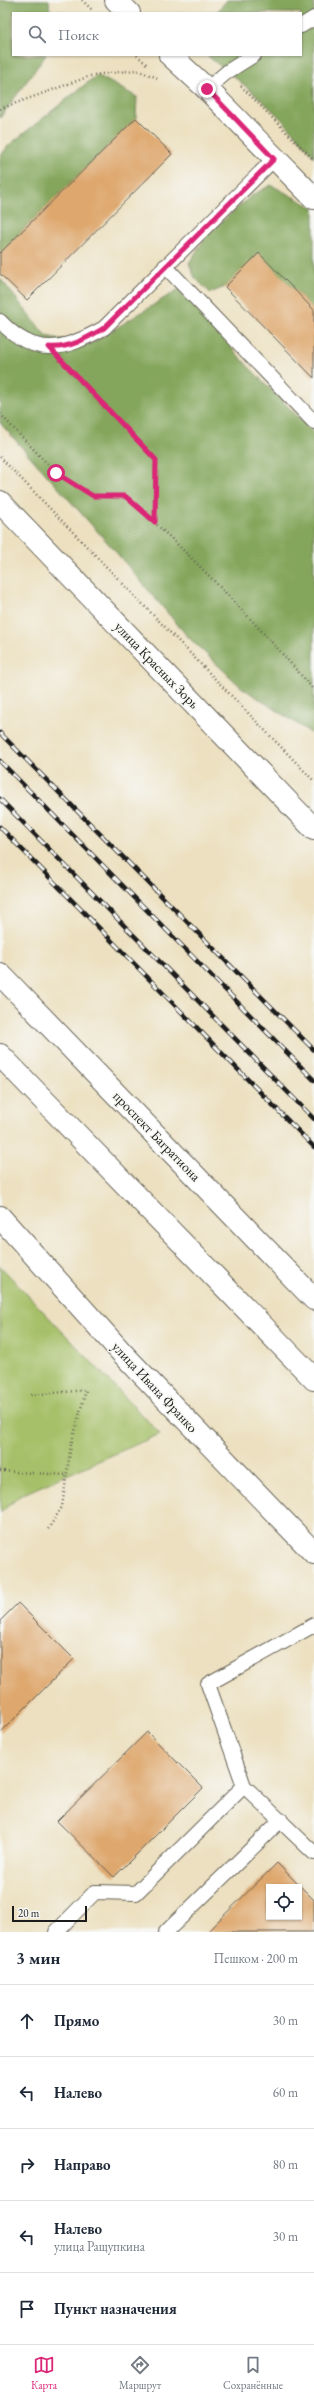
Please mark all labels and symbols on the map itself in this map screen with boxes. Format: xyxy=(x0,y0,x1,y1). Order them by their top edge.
route end xyxy=(198,80,216,98)
route start xyxy=(47,464,65,482)
street label: улица Красных Зорь xyxy=(111,618,203,713)
street label: проспект Багратиона xyxy=(109,1087,205,1185)
street label: улица Ивана Франко xyxy=(108,1338,202,1436)
scale bar xyxy=(12,1904,87,1923)

